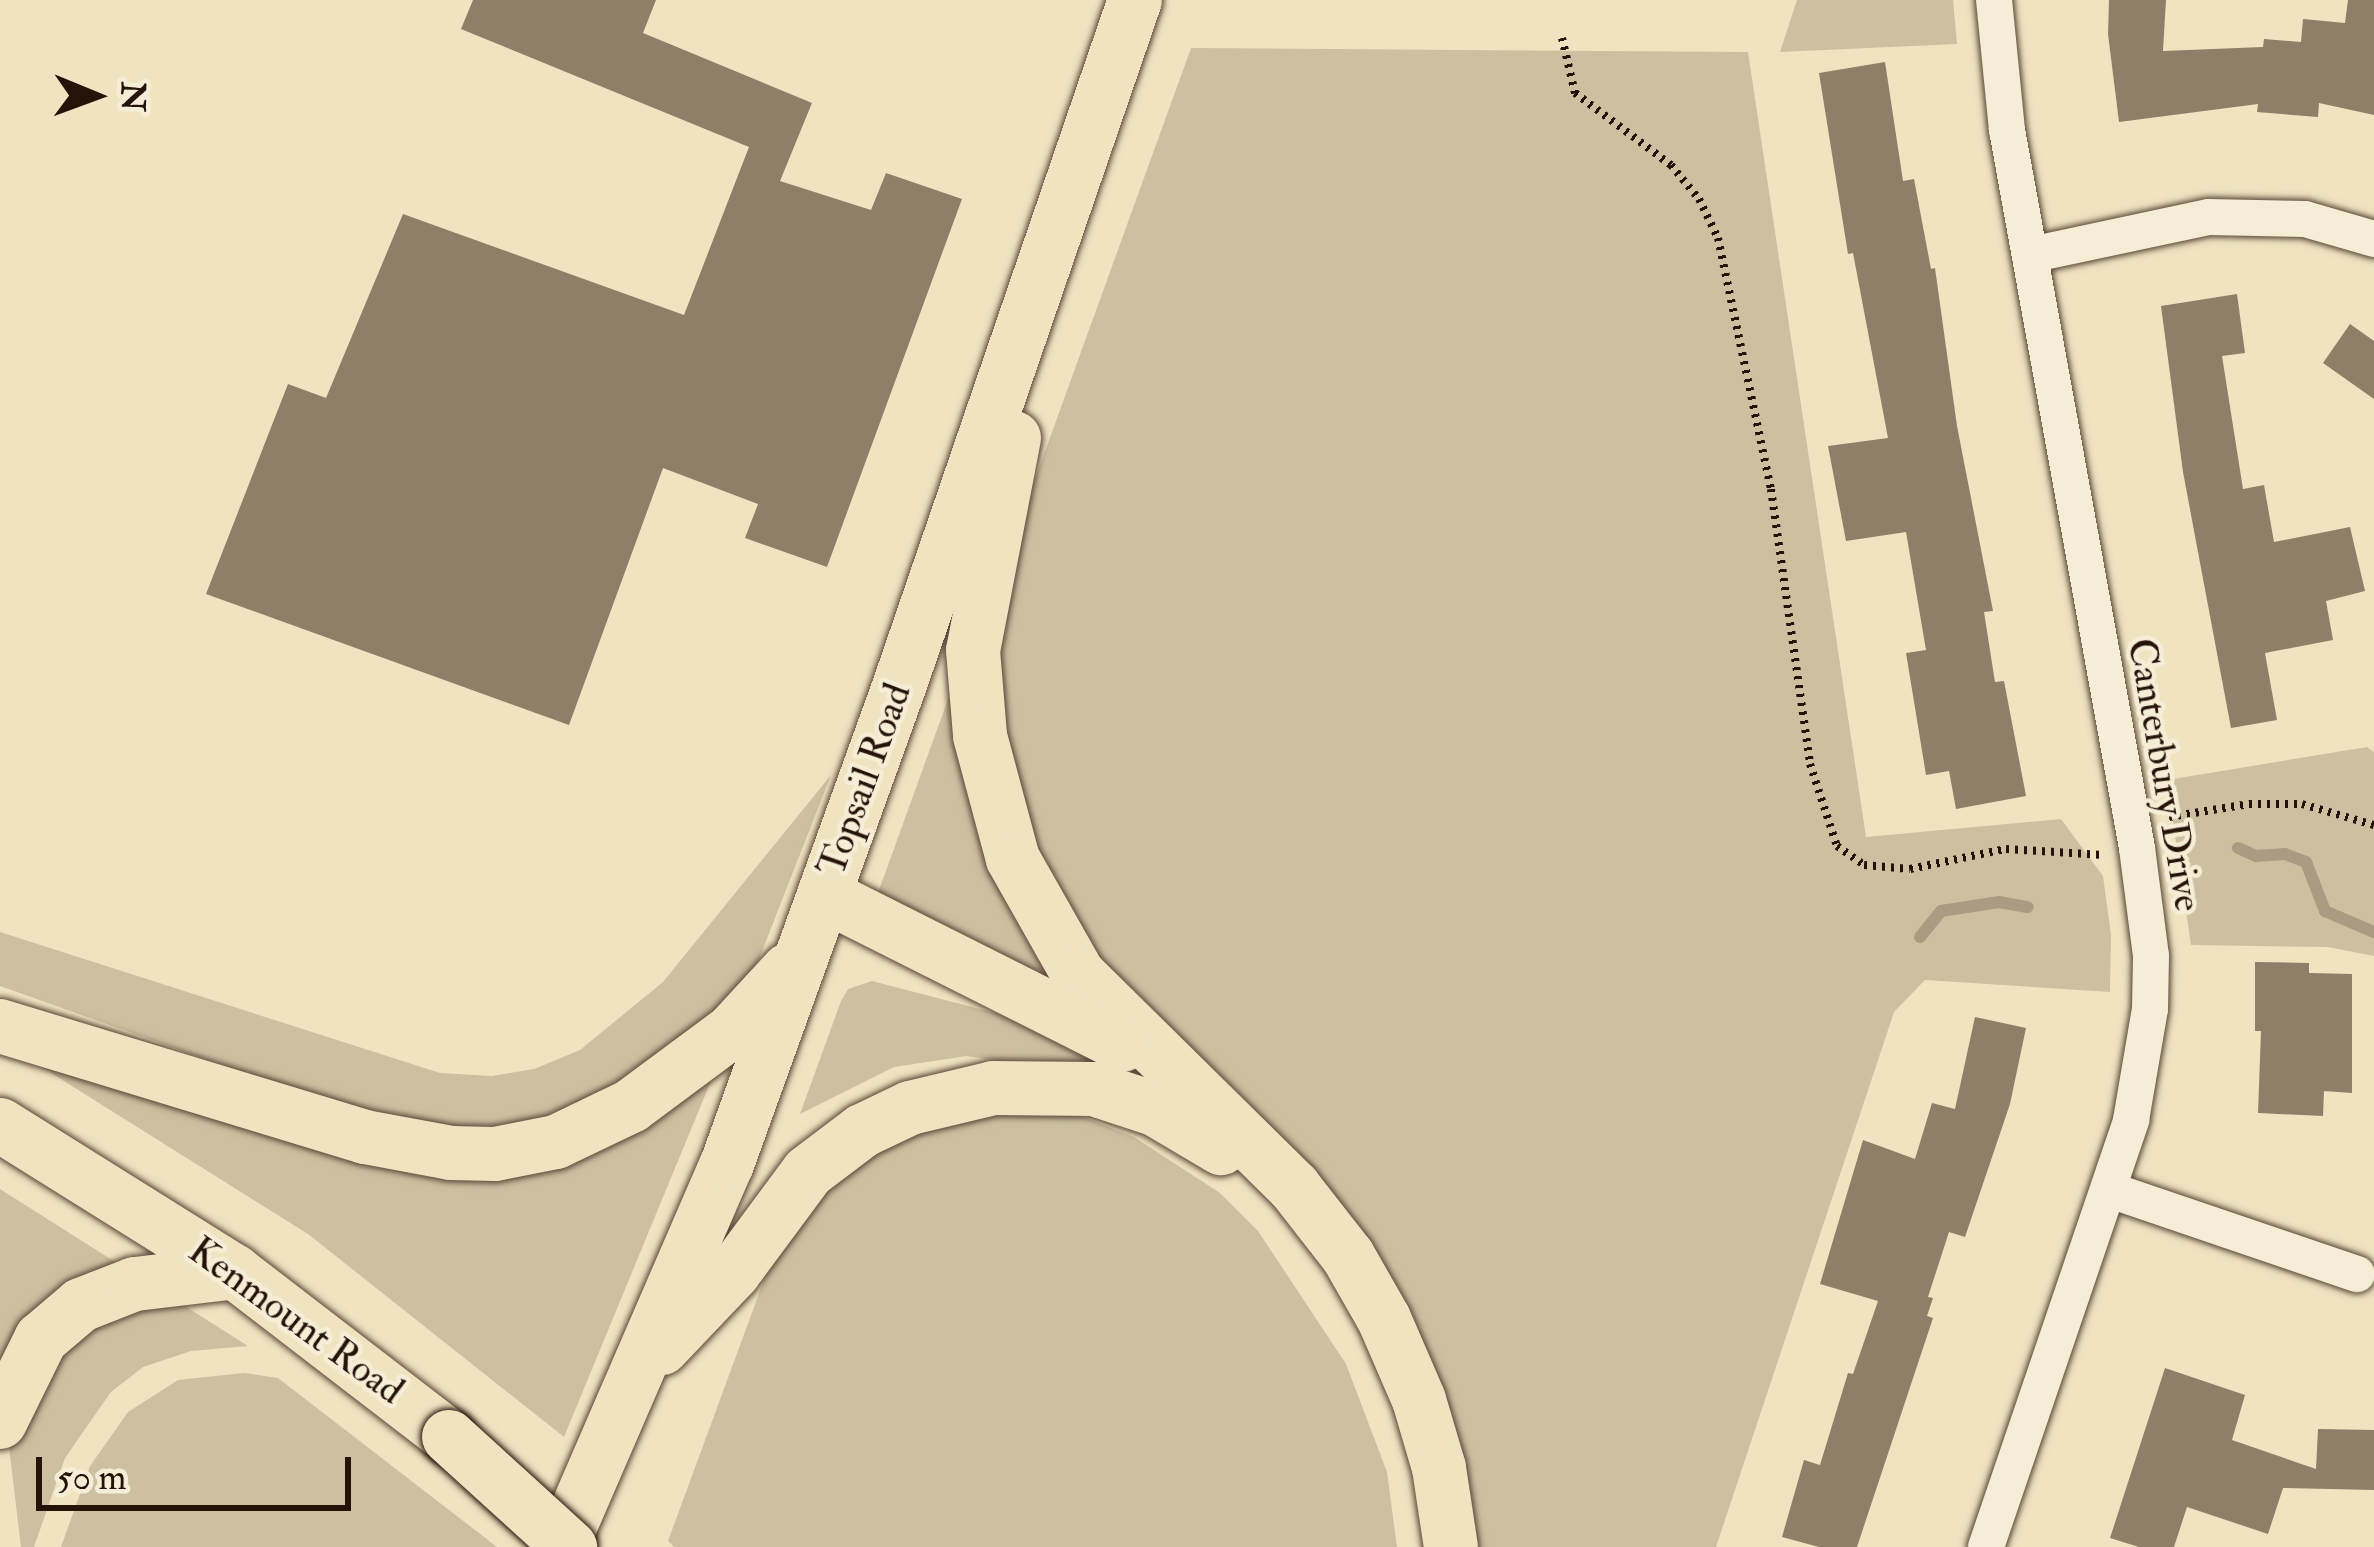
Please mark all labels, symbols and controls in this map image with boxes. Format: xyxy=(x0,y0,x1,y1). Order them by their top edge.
north arrow xyxy=(36,36,156,156)
text: N xyxy=(112,82,153,112)
street label: Canterbury Drive xyxy=(2117,635,2211,915)
street label: Topsail Road xyxy=(808,677,922,883)
street label: Kenmount Road xyxy=(179,1227,413,1415)
scale bar xyxy=(42,1433,357,1507)
text: 50 m xyxy=(57,1455,126,1500)

